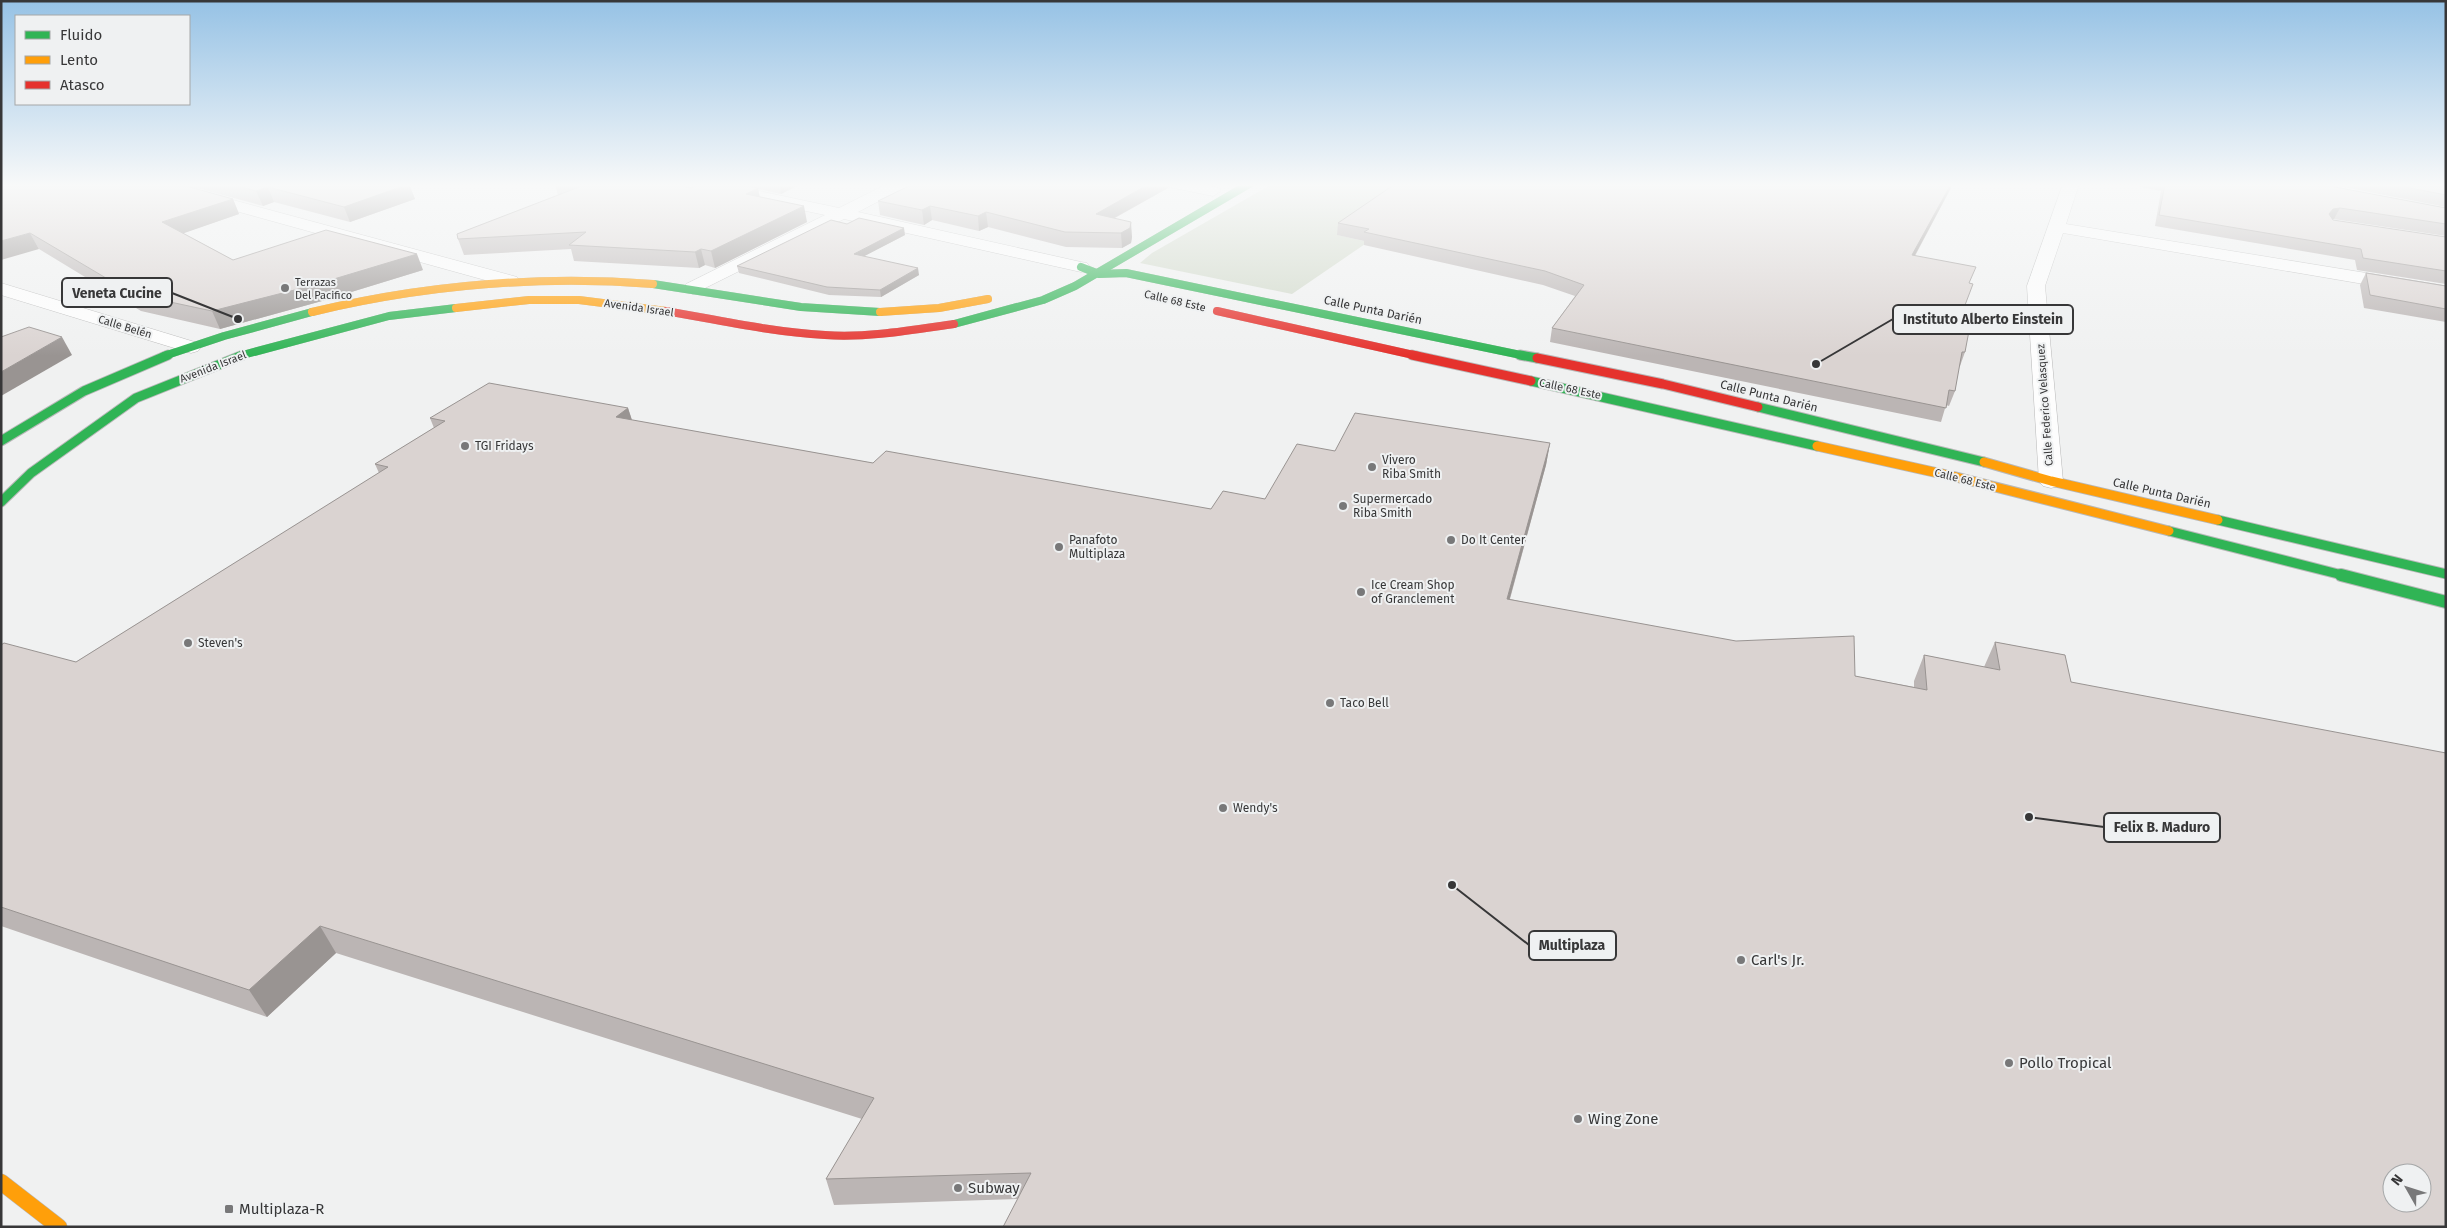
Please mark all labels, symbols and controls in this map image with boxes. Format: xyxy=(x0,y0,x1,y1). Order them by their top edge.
legend xyxy=(15,15,190,105)
text: Fluido xyxy=(60,26,102,44)
text: Lento xyxy=(60,51,98,69)
text: Atasco xyxy=(60,76,105,94)
place label: Terrazas Del Pacifico xyxy=(295,276,352,302)
callout: Veneta Cucine xyxy=(62,278,172,307)
marker: Terrazas Del Pacifico xyxy=(279,282,291,294)
text: Veneta Cucine xyxy=(71,285,162,302)
street label: Calle 68 Este xyxy=(1143,288,1207,314)
street label: Calle Punta Darién xyxy=(1323,293,1423,327)
street label: Avenida Israel xyxy=(603,297,675,319)
callout: Instituto Alberto Einstein xyxy=(1893,305,2073,334)
text: Instituto Alberto Einstein xyxy=(1903,311,2063,328)
street label: Calle Belén xyxy=(97,313,153,341)
street label: Calle Federico Velasquez xyxy=(2034,343,2056,466)
street label: Avenida Israel xyxy=(178,348,248,386)
street label: Calle 68 Este xyxy=(1538,376,1602,402)
street label: Calle Punta Darién xyxy=(1719,377,1819,415)
place label: TGI Fridays xyxy=(475,439,534,453)
marker: TGI Fridays xyxy=(459,440,471,452)
place label: Vivero Riba Smith xyxy=(1382,453,1441,481)
marker: Vivero Riba Smith xyxy=(1366,461,1378,473)
street label: Calle 68 Este xyxy=(1933,466,1997,494)
street label: Calle Punta Darién xyxy=(2112,475,2212,511)
place label: Supermercado Riba Smith xyxy=(1353,492,1432,520)
marker: Supermercado Riba Smith xyxy=(1337,500,1349,512)
place label: Panafoto Multiplaza xyxy=(1069,533,1125,561)
place label: Do It Center xyxy=(1461,533,1526,547)
marker: Do It Center xyxy=(1445,534,1457,546)
marker: Panafoto Multiplaza xyxy=(1053,541,1065,553)
place label: Ice Cream Shop of Granclement xyxy=(1371,578,1455,606)
marker: Ice Cream Shop of Granclement xyxy=(1355,586,1367,598)
place label: Steven's xyxy=(198,636,243,650)
marker: Steven's xyxy=(182,637,194,649)
place label: Taco Bell xyxy=(1340,696,1389,710)
marker: Taco Bell xyxy=(1324,697,1336,709)
place label: Wendy's xyxy=(1233,801,1278,815)
marker: Wendy's xyxy=(1217,802,1229,814)
callout: Felix B. Maduro xyxy=(2104,813,2220,842)
text: Felix B. Maduro xyxy=(2114,819,2210,836)
callout: Multiplaza xyxy=(1529,931,1616,960)
text: Multiplaza xyxy=(1539,937,1606,954)
place label: Carl's Jr. xyxy=(1751,951,1804,969)
marker: Carl's Jr. xyxy=(1735,954,1747,966)
place label: Pollo Tropical xyxy=(2019,1054,2112,1072)
marker: Pollo Tropical xyxy=(2003,1057,2015,1069)
place label: Wing Zone xyxy=(1588,1110,1658,1128)
marker: Wing Zone xyxy=(1572,1113,1584,1125)
north arrow xyxy=(2382,1163,2432,1213)
text: N xyxy=(2388,1171,2407,1189)
place label: Subway xyxy=(968,1179,1020,1197)
marker: Subway xyxy=(952,1182,964,1194)
place label: Multiplaza-R xyxy=(239,1200,324,1218)
marker: Multiplaza-R xyxy=(223,1203,235,1215)

